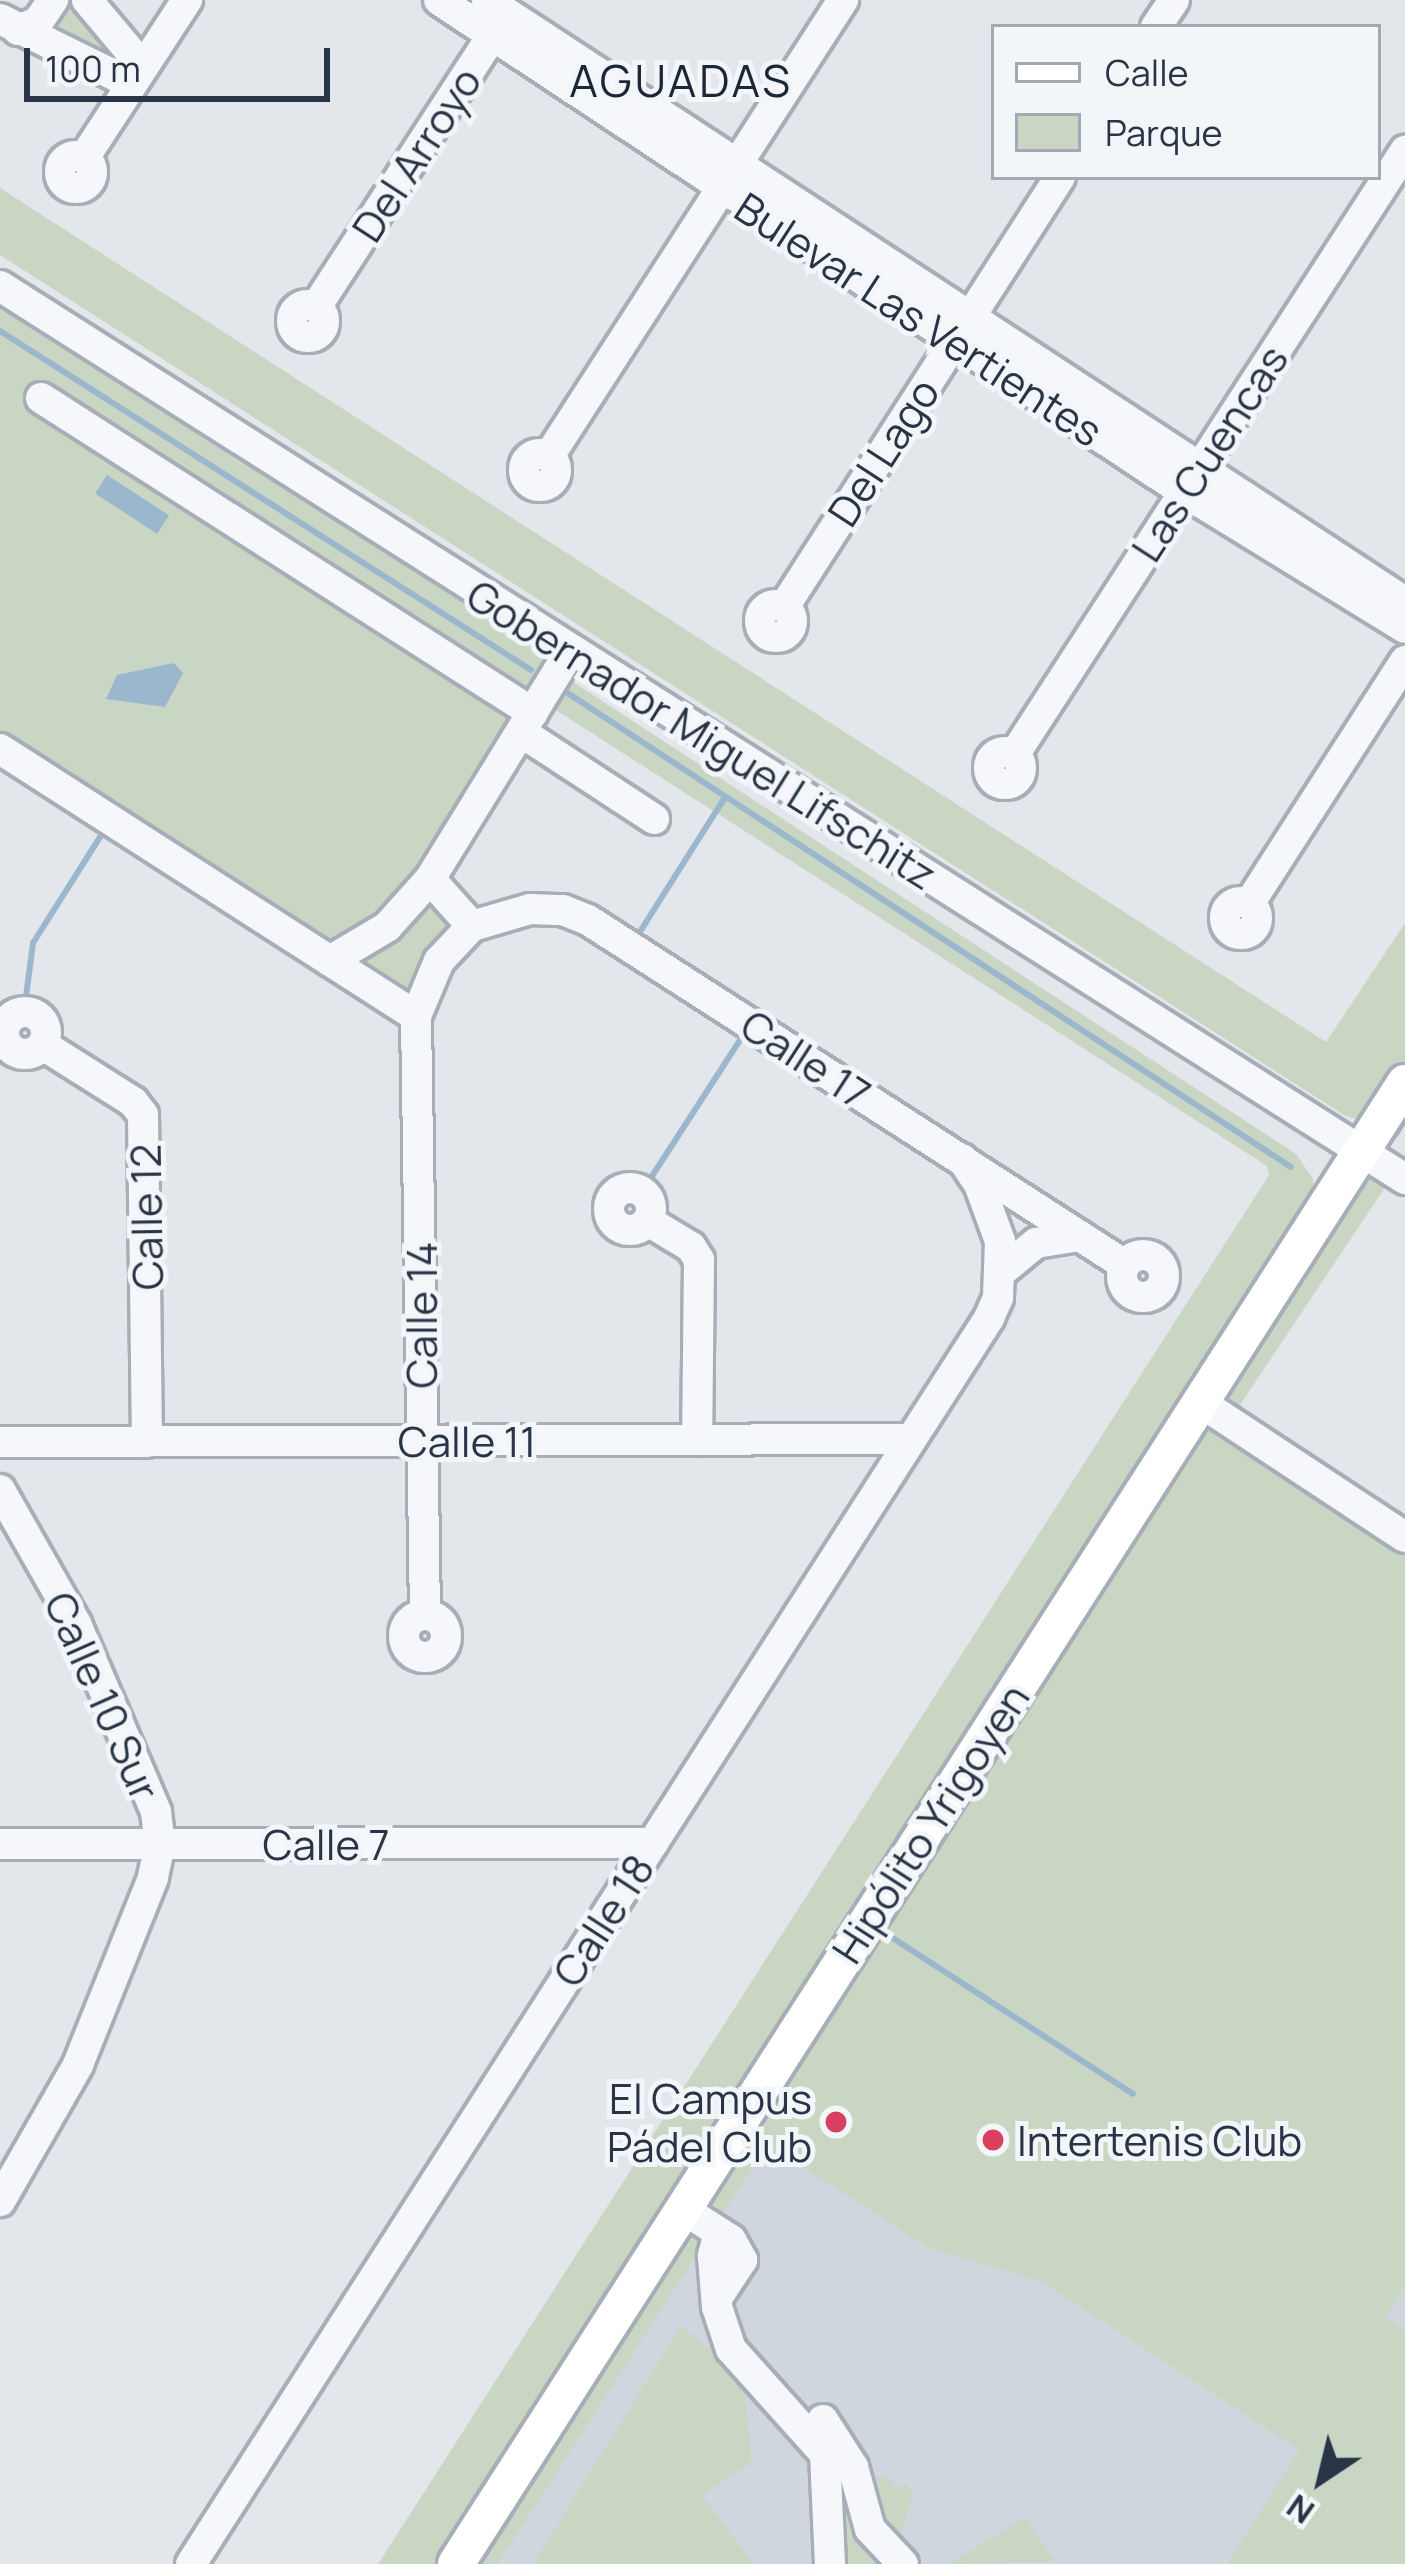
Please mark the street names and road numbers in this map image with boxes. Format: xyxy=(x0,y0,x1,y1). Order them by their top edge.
street label: Del Arroyo xyxy=(341,57,491,251)
street label: Bulevar Las Vertientes xyxy=(726,182,1112,456)
street label: Las Cuencas xyxy=(1120,336,1298,570)
street label: Del Lago xyxy=(817,369,949,535)
street label: Gobernador Miguel Lifschitz xyxy=(458,569,946,899)
street label: Calle 17 xyxy=(732,999,880,1119)
street label: Calle 12 xyxy=(120,1143,172,1291)
street label: Calle 14 xyxy=(396,1241,446,1389)
street label: Calle 11 xyxy=(398,1416,536,1466)
street label: Calle 10 Sur xyxy=(35,1584,171,1808)
street label: Hipólito Yrigoyen xyxy=(821,1674,1039,1972)
street label: Calle 7 xyxy=(262,1819,390,1869)
street label: Calle 18 xyxy=(542,1845,664,1995)

